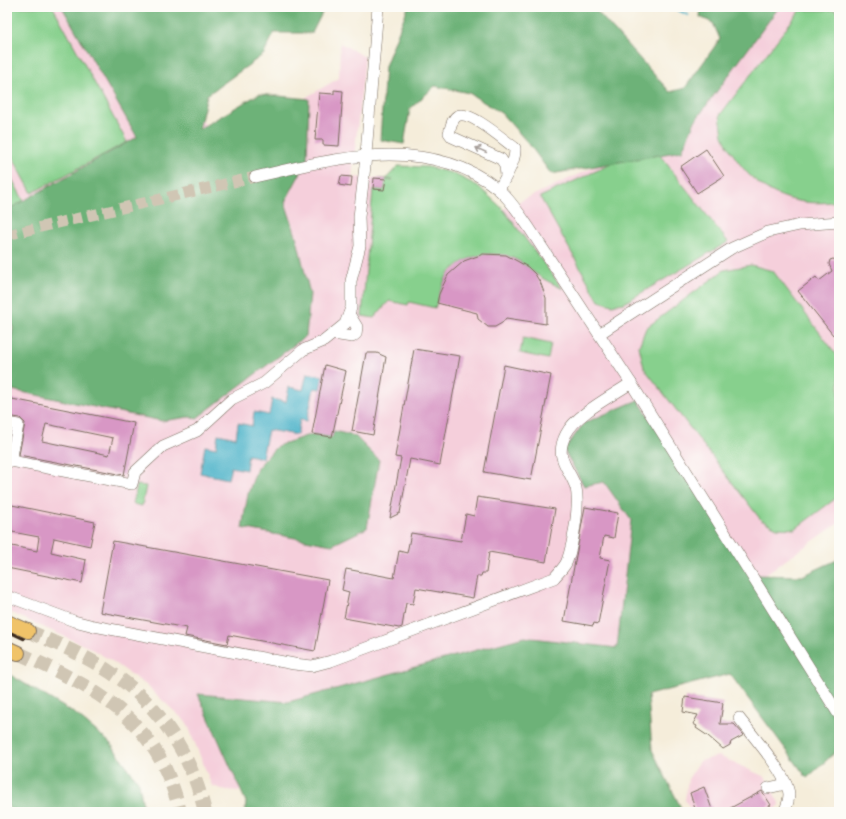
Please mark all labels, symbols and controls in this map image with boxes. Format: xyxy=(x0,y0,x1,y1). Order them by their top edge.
one-way arrow xyxy=(475,146,487,153)

